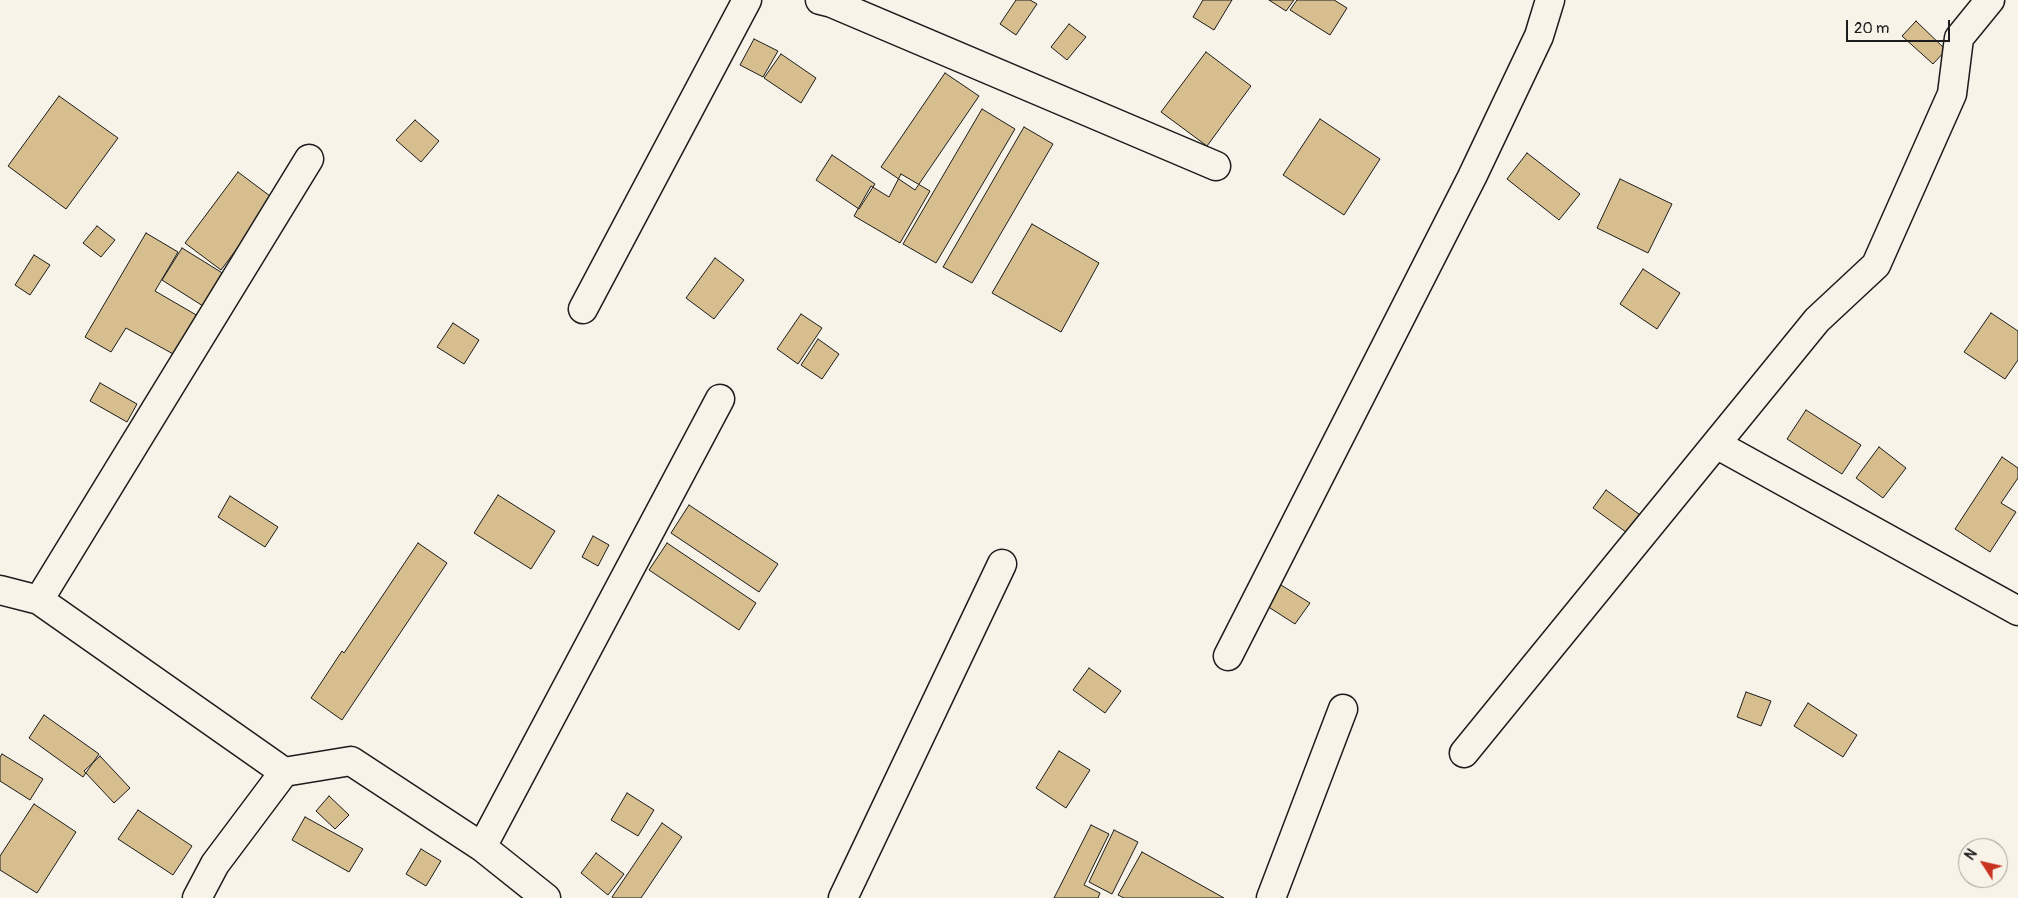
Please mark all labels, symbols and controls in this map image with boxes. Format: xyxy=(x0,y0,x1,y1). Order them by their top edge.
scale bar xyxy=(1848,10,1952,42)
text: 20 m xyxy=(1854,19,1889,38)
north arrow xyxy=(1958,838,2008,888)
text: N xyxy=(1961,846,1981,863)

